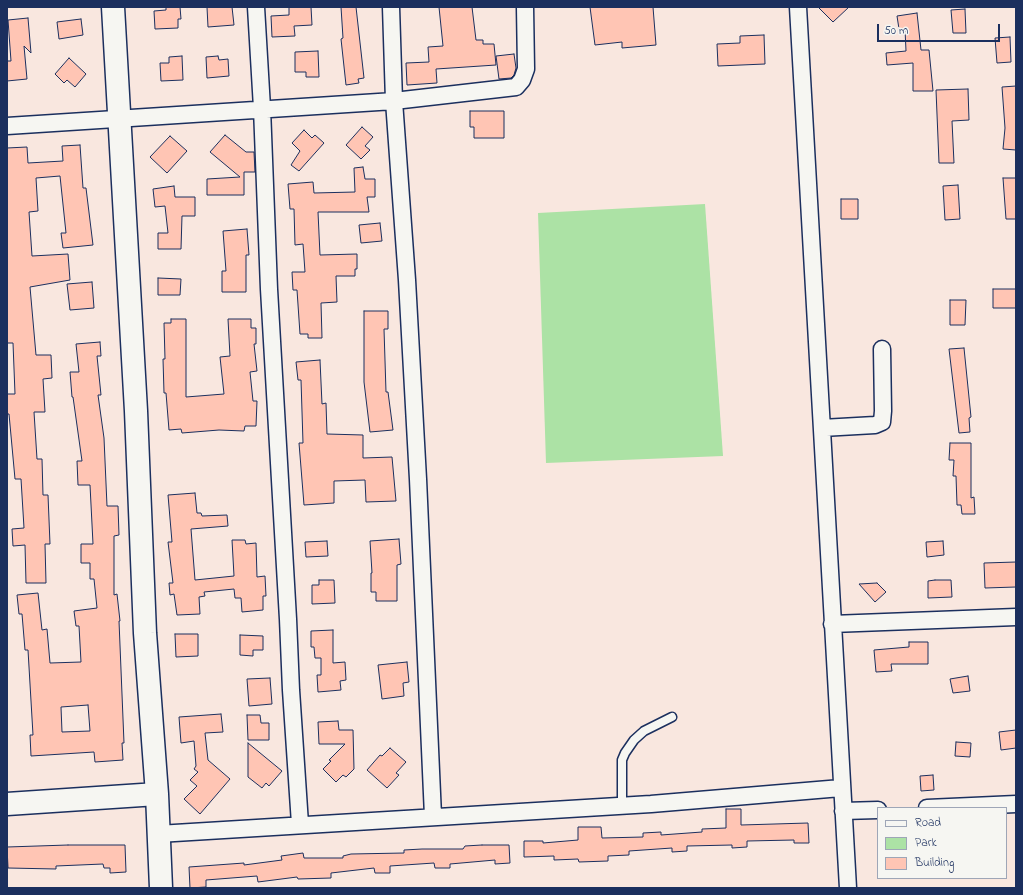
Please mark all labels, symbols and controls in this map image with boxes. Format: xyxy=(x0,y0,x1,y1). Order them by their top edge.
scale bar xyxy=(879,16,1002,42)
text: 50 m xyxy=(884,22,908,40)
legend xyxy=(877,807,1007,879)
text: Road xyxy=(915,814,941,832)
text: Park xyxy=(915,834,937,852)
text: Building xyxy=(915,854,954,872)

